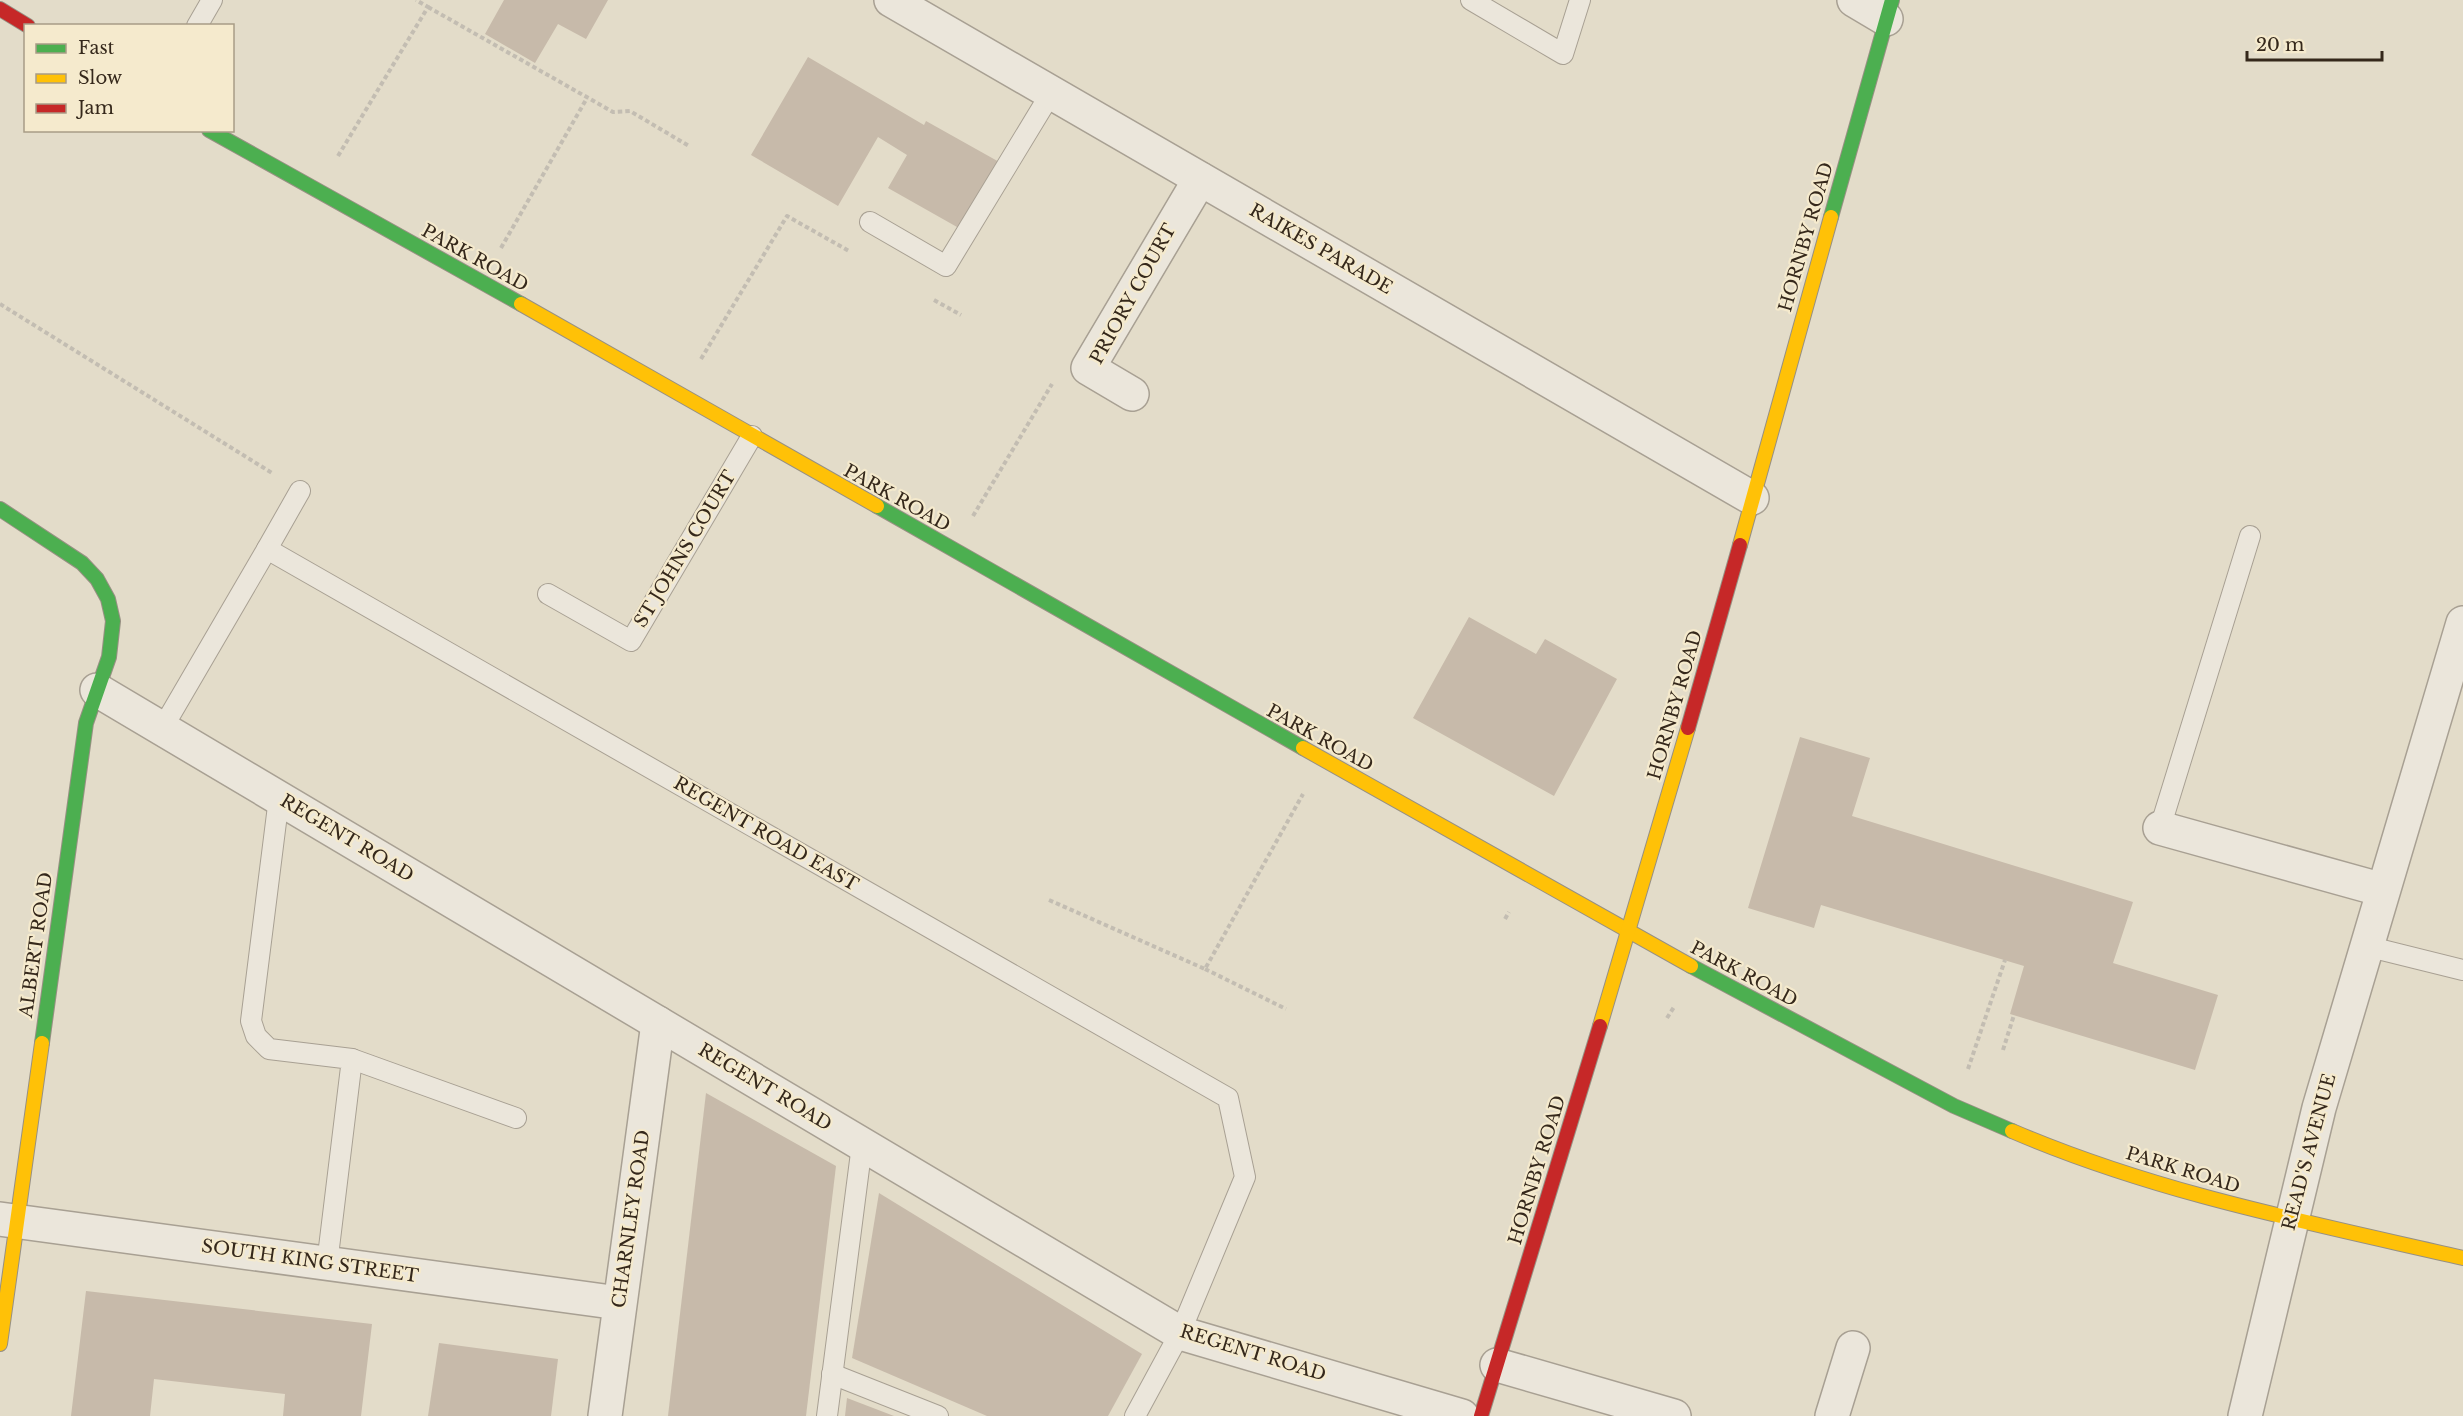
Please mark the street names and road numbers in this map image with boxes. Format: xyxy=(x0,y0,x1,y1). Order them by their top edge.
street label: HORNBY ROAD xyxy=(1774,160,1838,314)
street label: RAIKES PARADE xyxy=(1246,199,1396,299)
street label: PARK ROAD xyxy=(418,220,532,296)
street label: PRIORY COURT xyxy=(1085,220,1181,368)
street label: PARK ROAD xyxy=(840,460,954,536)
street label: ST JOHNS COURT xyxy=(630,466,741,631)
street label: HORNBY ROAD xyxy=(1643,628,1707,782)
street label: PARK ROAD xyxy=(1263,700,1377,776)
street label: REGENT ROAD EAST xyxy=(670,772,863,896)
street label: REGENT ROAD xyxy=(276,790,418,886)
street label: ALBERT ROAD xyxy=(15,871,57,1020)
street label: PARK ROAD xyxy=(1687,937,1801,1011)
street label: REGENT ROAD xyxy=(694,1039,836,1135)
street label: READ'S AVENUE xyxy=(2277,1071,2341,1233)
street label: HORNBY ROAD xyxy=(1504,1093,1570,1247)
street label: CHARNLEY ROAD xyxy=(608,1129,654,1309)
street label: PARK ROAD xyxy=(2123,1142,2243,1198)
street label: SOUTH KING STREET xyxy=(200,1235,420,1287)
street label: REGENT ROAD xyxy=(1177,1320,1329,1386)

